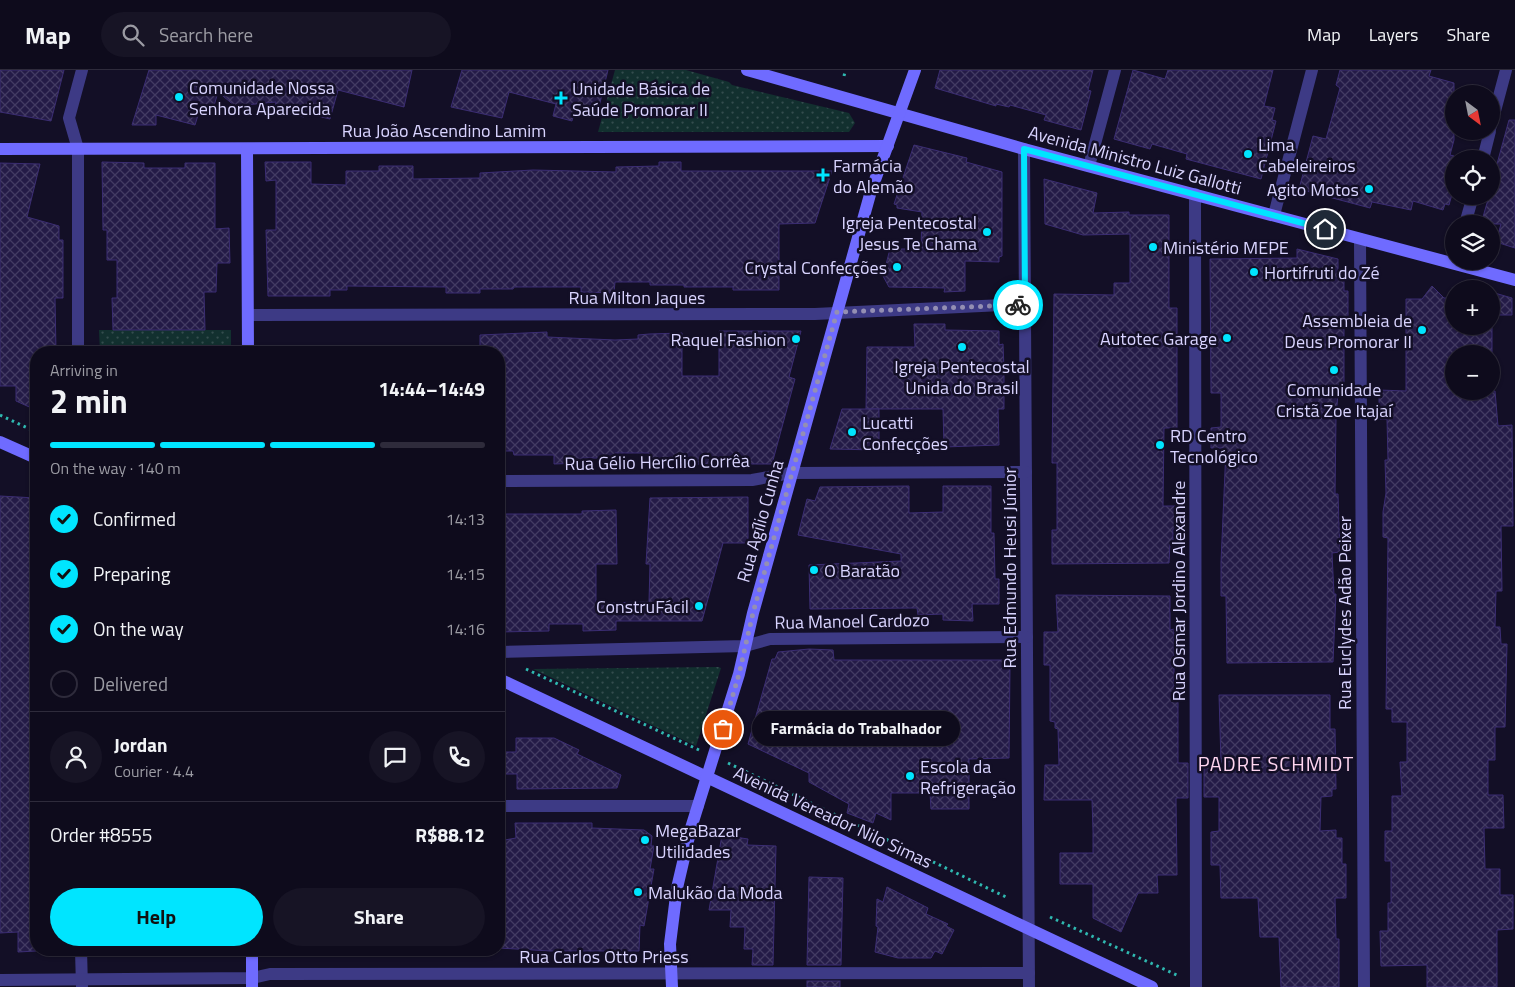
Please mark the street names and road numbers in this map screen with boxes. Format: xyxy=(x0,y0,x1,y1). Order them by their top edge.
street label: Rua João Ascendino Lamim xyxy=(342,117,546,144)
street label: Avenida Ministro Luiz Gallotti xyxy=(1025,119,1245,201)
street label: Rua Milton Jaques xyxy=(569,284,705,311)
street label: Rua Gélio Hercílio Corrêa xyxy=(564,447,750,477)
street label: Rua Agílio Cunha xyxy=(730,456,790,586)
street label: Rua Edmundo Heusi Júnior xyxy=(996,467,1023,669)
street label: Rua Osmar Jordino Alexandre xyxy=(1165,481,1192,701)
street label: Rua Euclydes Adão Peixer xyxy=(1331,516,1358,710)
street label: Rua Manoel Cardozo xyxy=(774,606,930,636)
street label: Avenida Vereador Nilo Simas xyxy=(729,759,937,875)
street label: Rua Carlos Otto Priess xyxy=(519,943,689,970)

